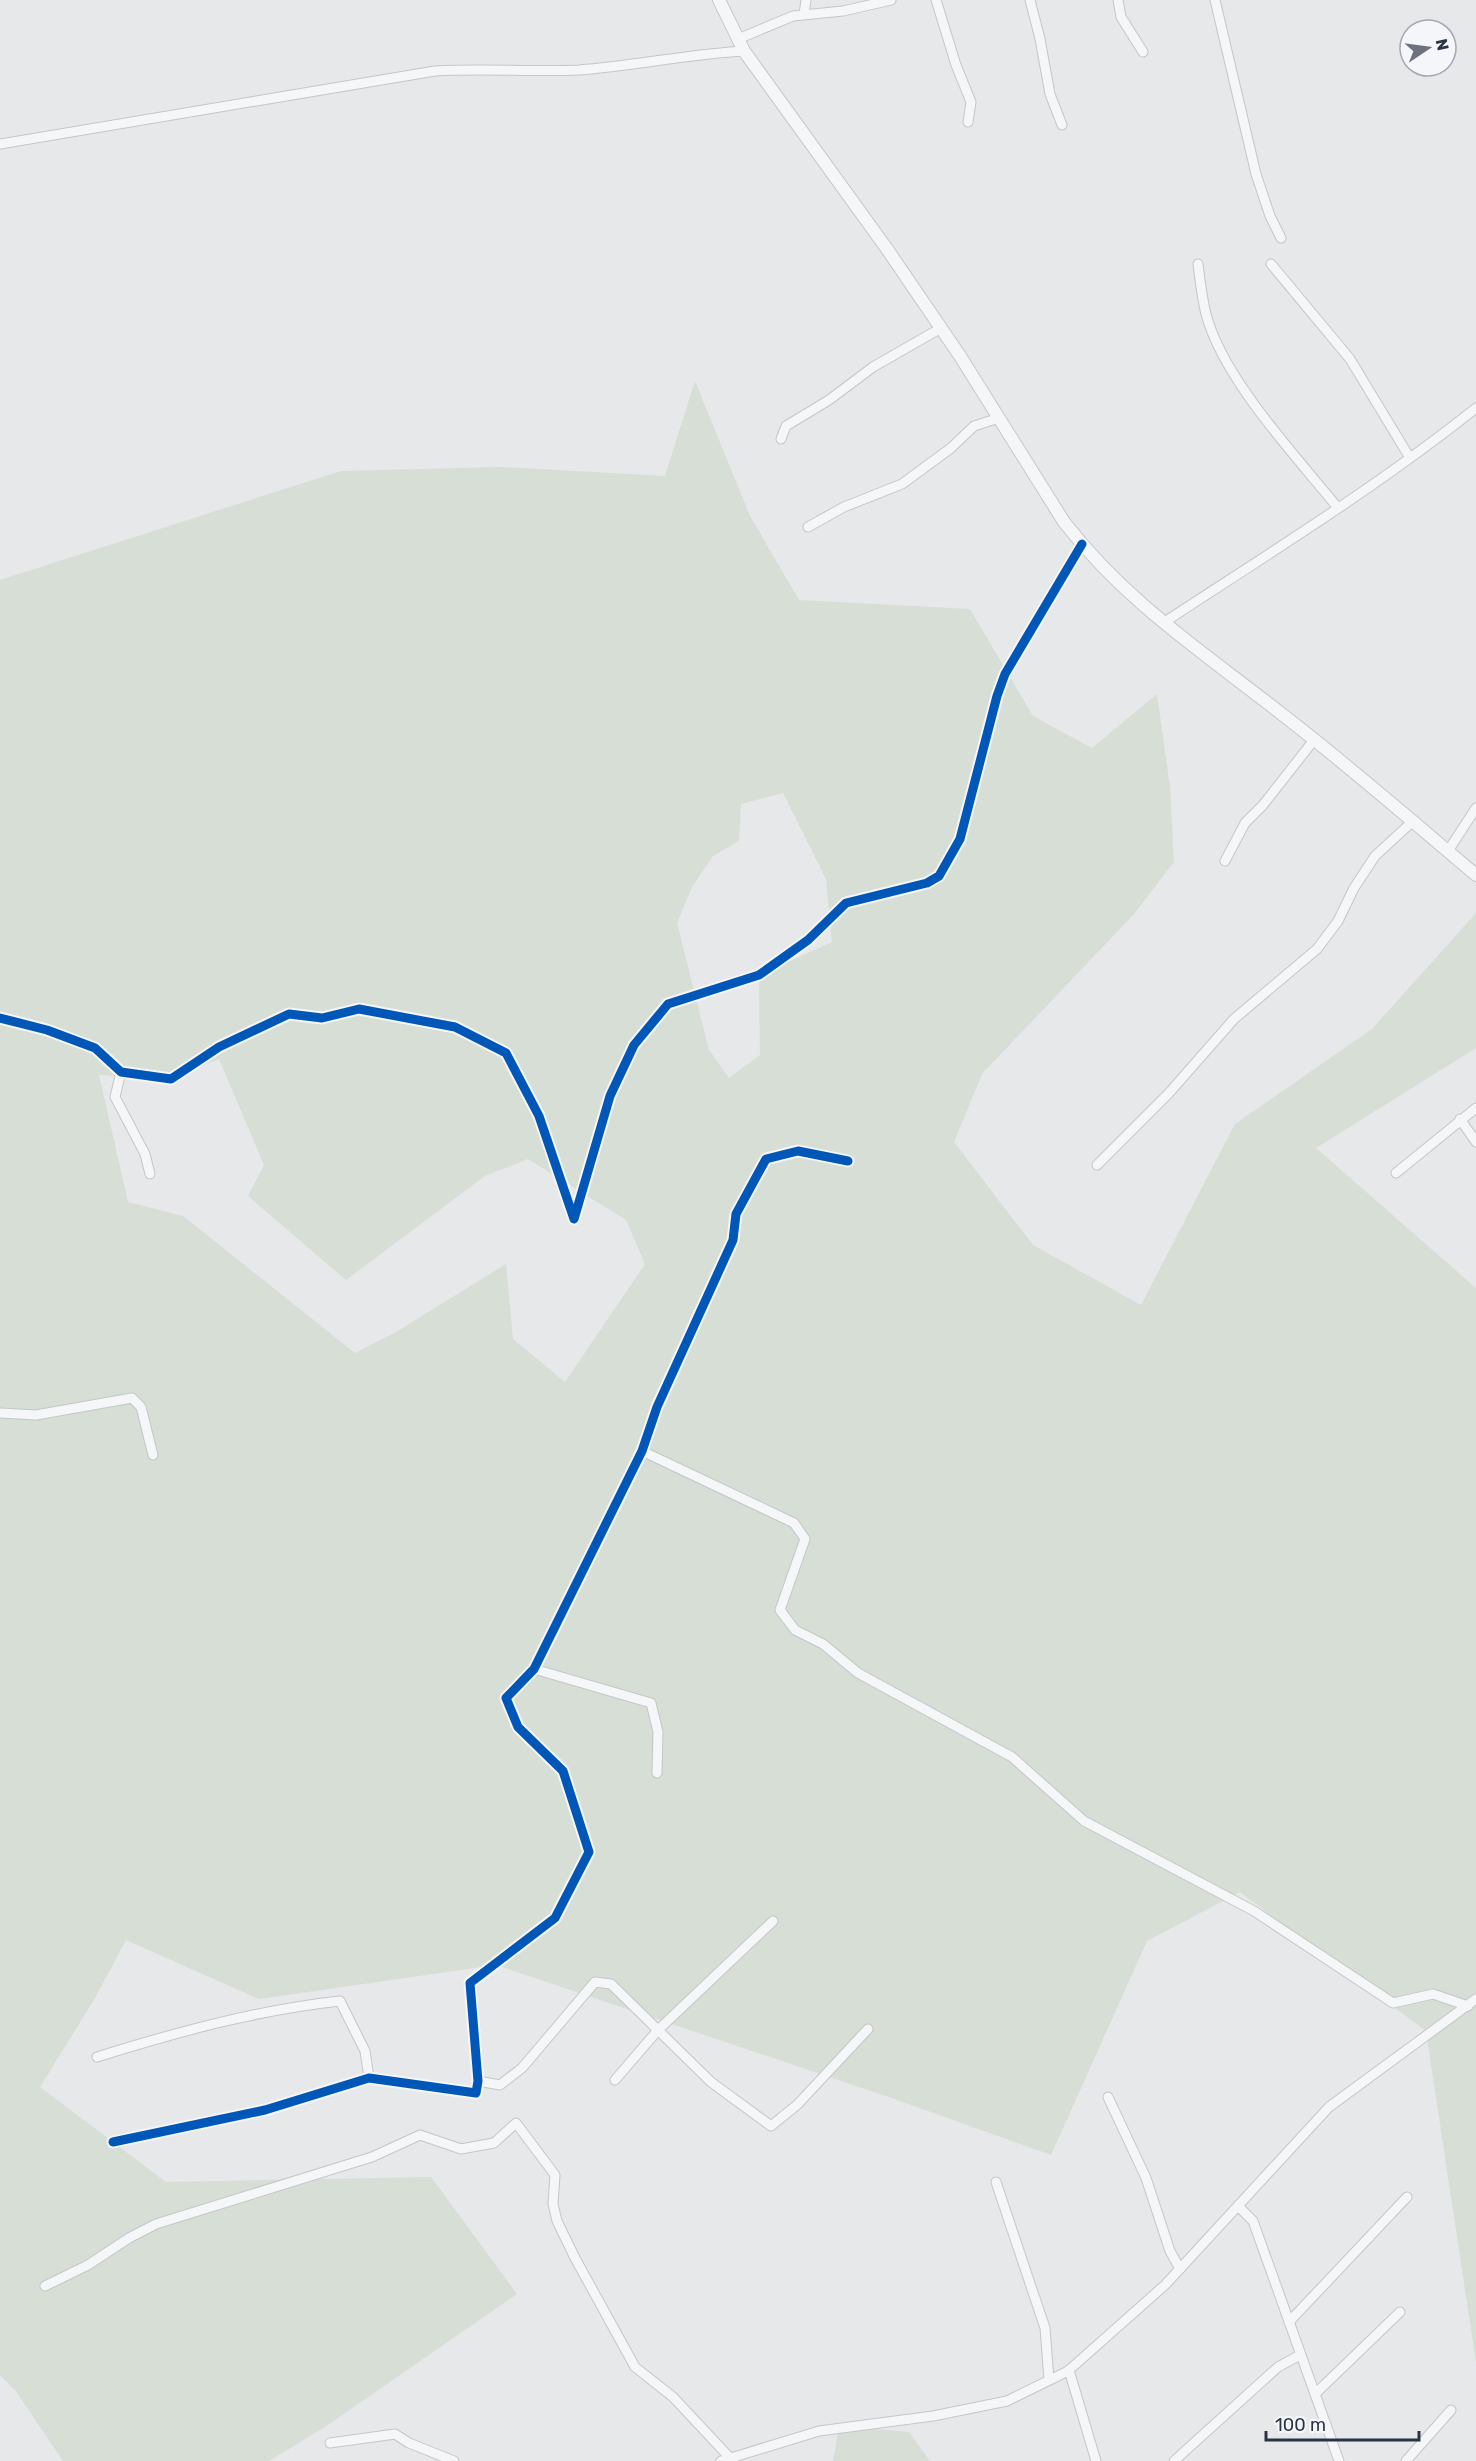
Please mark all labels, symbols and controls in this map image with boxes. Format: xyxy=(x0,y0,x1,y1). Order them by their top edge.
north arrow xyxy=(1398,18,1458,78)
text: N xyxy=(1432,37,1453,52)
scale bar xyxy=(1266,2404,1419,2442)
text: 100 m xyxy=(1275,2414,1326,2436)

